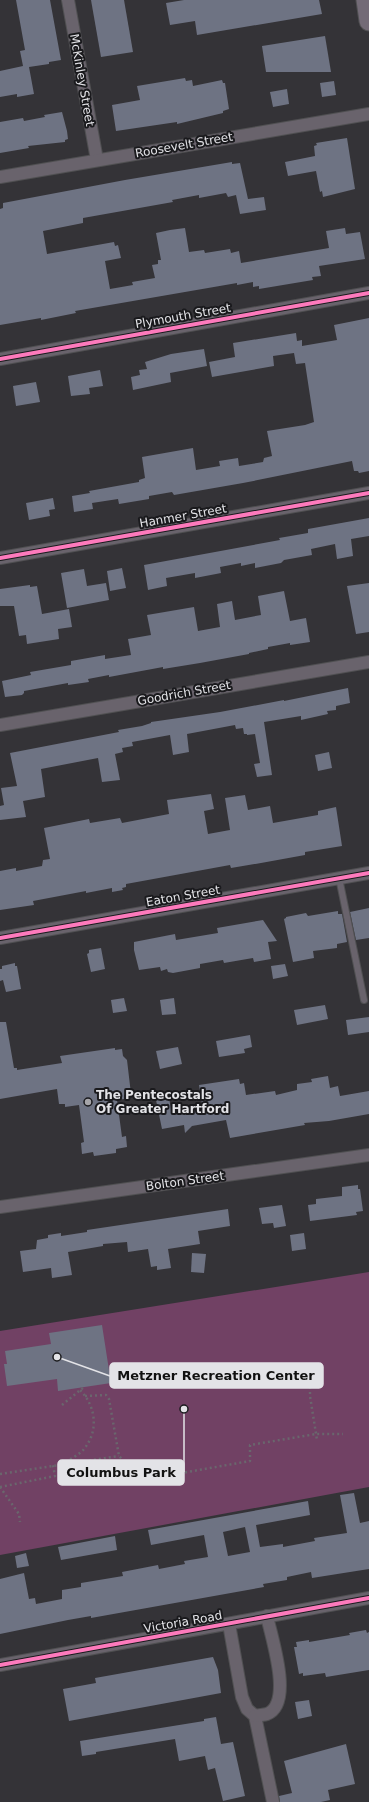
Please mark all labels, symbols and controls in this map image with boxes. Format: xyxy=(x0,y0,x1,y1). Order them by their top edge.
street label: McKinley Street xyxy=(67,33,97,128)
street label: Roosevelt Street xyxy=(134,129,234,160)
street label: Plymouth Street xyxy=(134,301,232,331)
street label: Hanmer Street xyxy=(138,501,228,531)
street label: Goodrich Street xyxy=(136,678,232,708)
street label: Eaton Street xyxy=(145,883,221,909)
place label: The Pentecostals Of Greater Hartford xyxy=(96,1088,229,1116)
marker: The Pentecostals Of Greater Hartford xyxy=(83,1097,93,1107)
street label: Bolton Street xyxy=(145,1169,225,1193)
callout: Metzner Recreation Center xyxy=(110,1363,323,1388)
text: Metzner Recreation Center xyxy=(117,1368,315,1383)
callout: Columbus Park xyxy=(58,1460,184,1485)
text: Columbus Park xyxy=(66,1465,176,1480)
street label: Victoria Road xyxy=(143,1608,223,1636)

